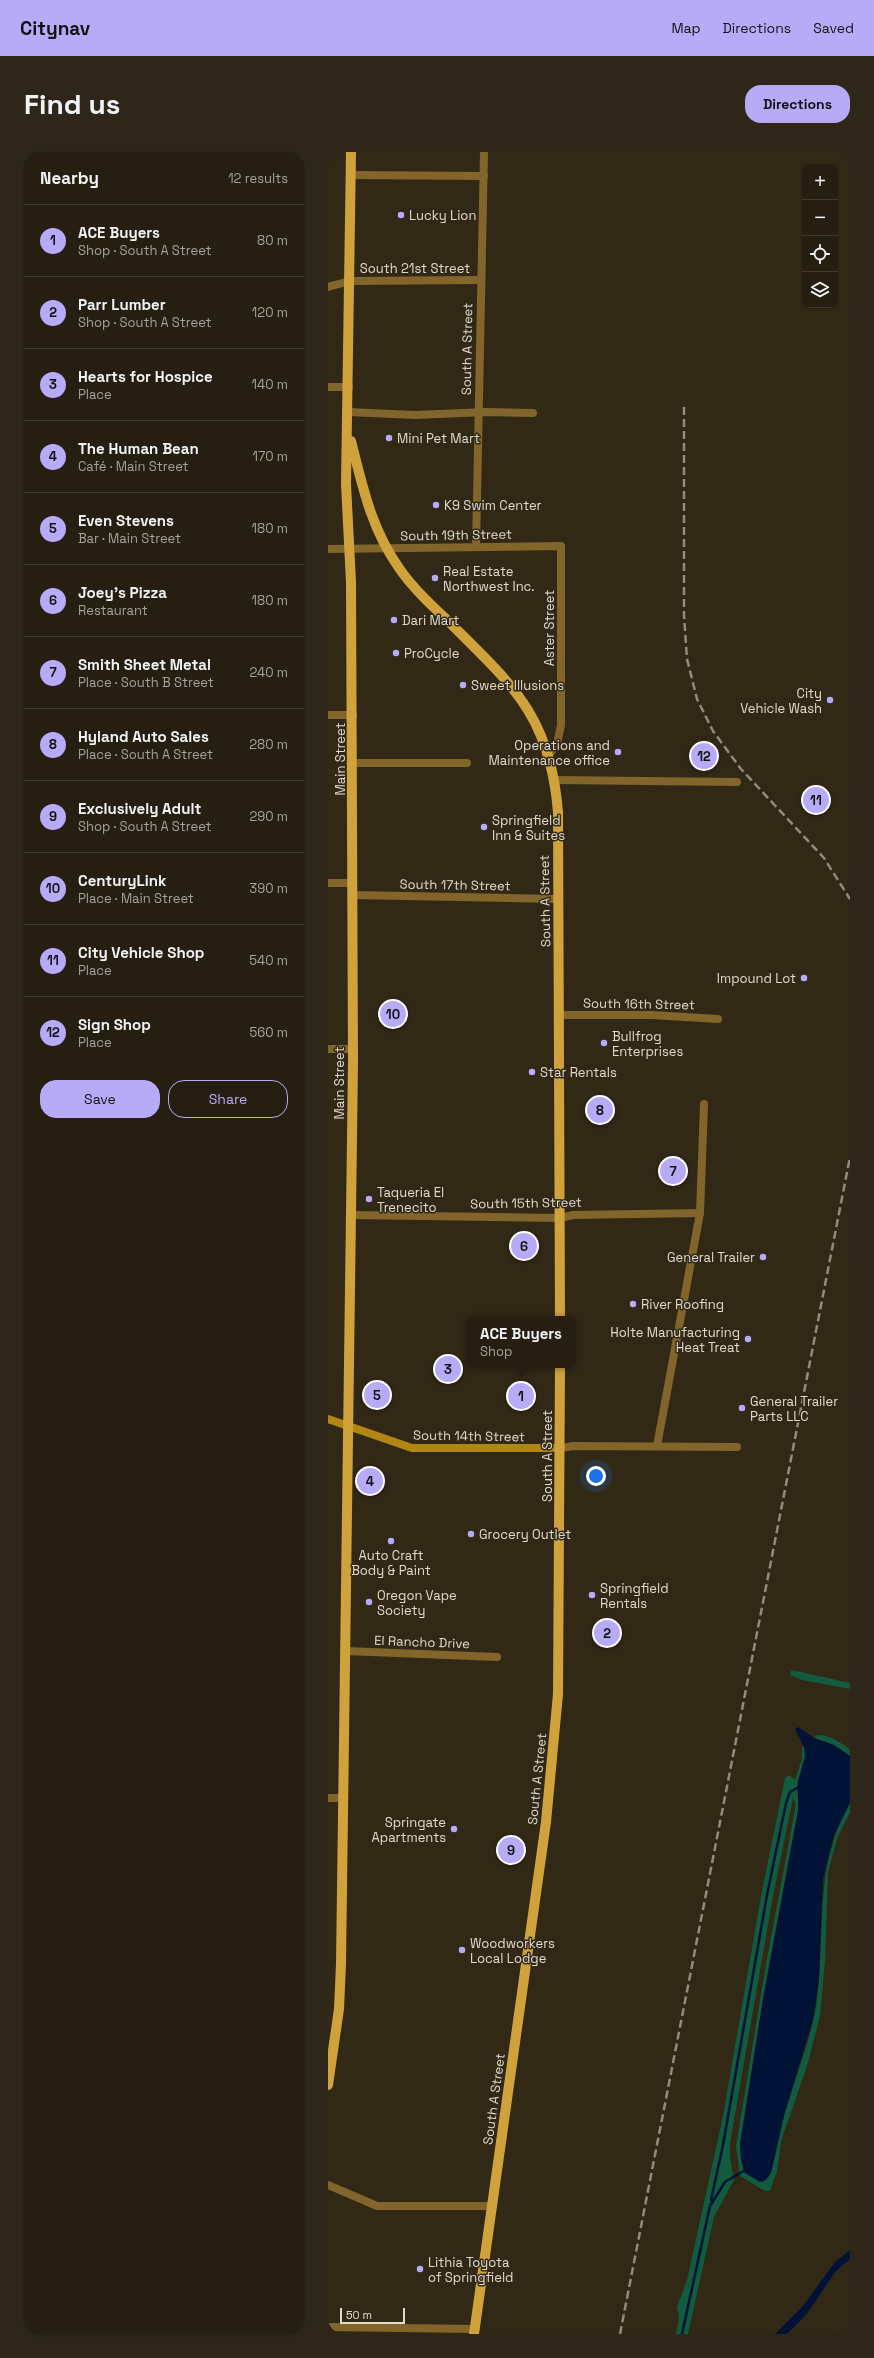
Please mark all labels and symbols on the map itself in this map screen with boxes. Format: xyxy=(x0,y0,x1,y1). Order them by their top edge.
place label: Lucky Lion xyxy=(409,207,476,224)
marker: Lucky Lion xyxy=(396,210,406,220)
street label: South 21st Street xyxy=(360,260,470,277)
street label: South A Street xyxy=(458,303,476,395)
place label: Mini Pet Mart xyxy=(397,430,480,447)
marker: Mini Pet Mart xyxy=(384,433,394,443)
place label: K9 Swim Center xyxy=(444,497,542,514)
marker: K9 Swim Center xyxy=(431,500,441,510)
street label: South 19th Street xyxy=(400,526,512,544)
place label: Real Estate Northwest Inc. xyxy=(443,563,535,595)
marker: Real Estate Northwest Inc. xyxy=(430,573,440,583)
street label: Aster Street xyxy=(541,590,558,666)
place label: Dari Mart xyxy=(402,612,459,629)
marker: Dari Mart xyxy=(389,615,399,625)
place label: ProCycle xyxy=(404,645,459,662)
marker: ProCycle xyxy=(391,648,401,658)
place label: Sweet Illusions xyxy=(471,677,564,694)
marker: Sweet Illusions xyxy=(458,680,468,690)
place label: City Vehicle Wash xyxy=(740,685,822,717)
marker: City Vehicle Wash xyxy=(825,695,835,705)
street label: Main Street xyxy=(332,723,349,795)
place label: Operations and Maintenance office xyxy=(489,737,610,769)
pin: 12 xyxy=(691,741,717,771)
marker: Operations and Maintenance office xyxy=(613,747,623,757)
pin: 11 xyxy=(803,785,829,815)
place label: Springfield Inn & Suites xyxy=(492,812,565,844)
marker: Springfield Inn & Suites xyxy=(479,822,489,832)
street label: South A Street xyxy=(536,855,554,947)
street label: South 17th Street xyxy=(399,876,511,894)
place label: Impound Lot xyxy=(717,970,796,987)
marker: Impound Lot xyxy=(799,973,809,983)
street label: South 16th Street xyxy=(583,995,695,1013)
pin: 10 xyxy=(380,999,406,1029)
place label: Bullfrog Enterprises xyxy=(612,1028,683,1060)
marker: Bullfrog Enterprises xyxy=(599,1038,609,1048)
street label: Main Street xyxy=(331,1047,348,1119)
place label: Star Rentals xyxy=(540,1064,617,1081)
marker: Star Rentals xyxy=(527,1067,537,1077)
pin: 8 xyxy=(587,1095,613,1125)
pin: 7 xyxy=(660,1156,686,1186)
place label: Taqueria El Trenecito xyxy=(377,1184,444,1216)
marker: Taqueria El Trenecito xyxy=(364,1194,374,1204)
street label: South 15th Street xyxy=(470,1194,582,1212)
pin: 6 xyxy=(511,1231,537,1261)
place label: General Trailer xyxy=(667,1249,755,1266)
marker: General Trailer xyxy=(758,1252,768,1262)
place label: River Roofing xyxy=(641,1296,724,1313)
marker: River Roofing xyxy=(628,1299,638,1309)
place label: Holte Manufacturing Heat Treat xyxy=(610,1324,740,1356)
marker: Holte Manufacturing Heat Treat xyxy=(743,1334,753,1344)
pin: 3 xyxy=(435,1354,461,1384)
pin: 5 xyxy=(364,1380,390,1410)
pin: 1 xyxy=(508,1381,534,1411)
place label: General Trailer Parts LLC xyxy=(750,1393,838,1425)
marker: General Trailer Parts LLC xyxy=(737,1403,747,1413)
street label: South A Street xyxy=(539,1410,556,1502)
street label: South 14th Street xyxy=(413,1427,525,1445)
pin: 4 xyxy=(357,1466,383,1496)
your location xyxy=(586,1466,606,1486)
place label: Grocery Outlet xyxy=(479,1526,571,1543)
marker: Grocery Outlet xyxy=(466,1529,476,1539)
marker: Auto Craft Body & Paint xyxy=(386,1536,396,1546)
place label: Auto Craft Body & Paint xyxy=(351,1547,431,1579)
place label: Springfield Rentals xyxy=(600,1580,669,1612)
place label: Oregon Vape Society xyxy=(377,1587,457,1619)
marker: Springfield Rentals xyxy=(587,1590,597,1600)
marker: Oregon Vape Society xyxy=(364,1597,374,1607)
pin: 2 xyxy=(594,1618,620,1648)
street label: El Rancho Drive xyxy=(374,1632,470,1652)
street label: South A Street xyxy=(524,1732,550,1826)
place label: Springate Apartments xyxy=(372,1814,446,1846)
marker: Springate Apartments xyxy=(449,1824,459,1834)
pin: 9 xyxy=(498,1835,524,1865)
place label: Woodworkers Local Lodge xyxy=(470,1935,555,1967)
marker: Woodworkers Local Lodge xyxy=(457,1945,467,1955)
street label: South A Street xyxy=(479,2052,509,2146)
place label: Lithia Toyota of Springfield xyxy=(428,2254,513,2286)
marker: Lithia Toyota of Springfield xyxy=(415,2264,425,2274)
scale bar xyxy=(340,2306,405,2325)

